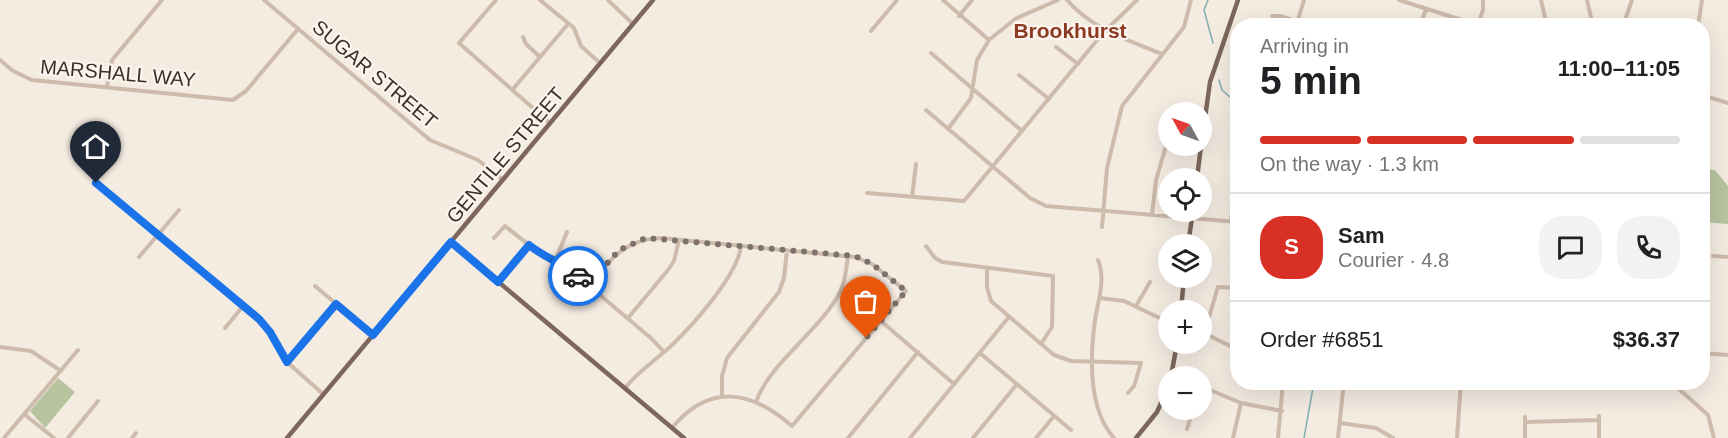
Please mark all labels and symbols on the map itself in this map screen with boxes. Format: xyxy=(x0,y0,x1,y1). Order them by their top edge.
street label: SUGAR STREET xyxy=(308,16,442,132)
district label: Brookhurst xyxy=(1013,19,1127,42)
street label: MARSHALL WAY xyxy=(39,55,197,91)
street label: GENTILE STREET xyxy=(442,83,568,227)
north arrow xyxy=(1158,102,1212,156)
pin xyxy=(70,121,121,183)
courier xyxy=(548,246,608,306)
pin xyxy=(840,276,891,338)

